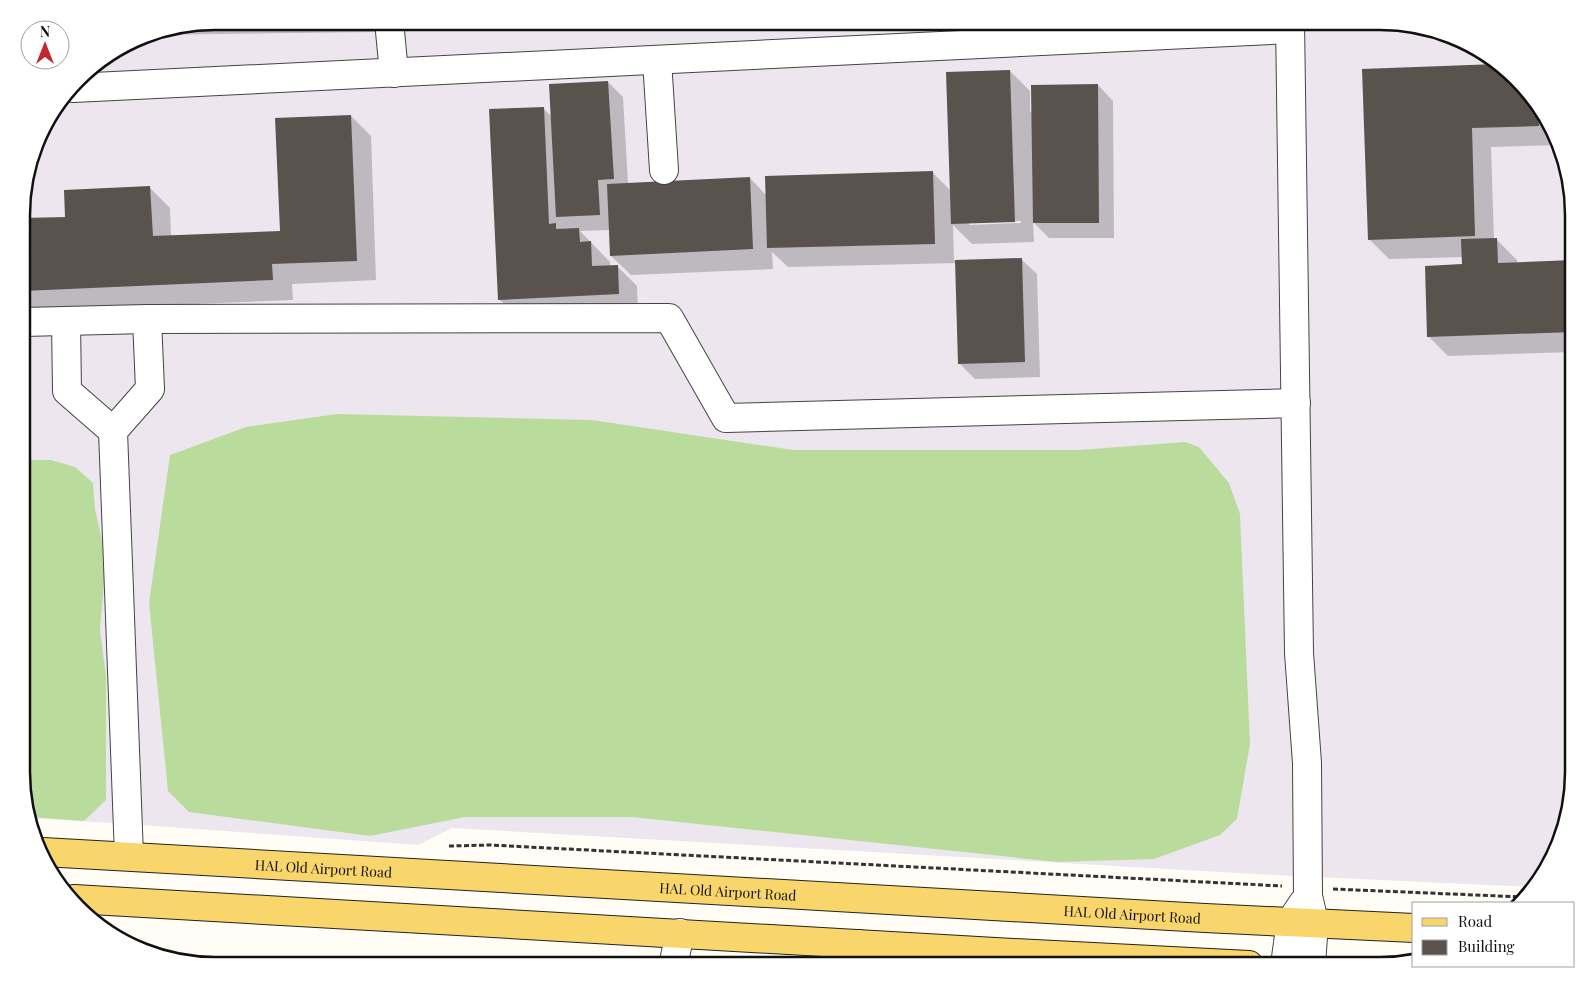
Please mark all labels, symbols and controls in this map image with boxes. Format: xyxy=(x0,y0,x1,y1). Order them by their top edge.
north arrow xyxy=(20,20,70,70)
text: N xyxy=(40,22,50,41)
street label: HAL Old Airport Road xyxy=(254,855,393,881)
street label: HAL Old Airport Road xyxy=(659,878,797,904)
street label: HAL Old Airport Road xyxy=(1063,900,1201,927)
legend xyxy=(1412,902,1575,967)
text: Road xyxy=(1458,911,1492,931)
text: Building xyxy=(1458,936,1515,956)

